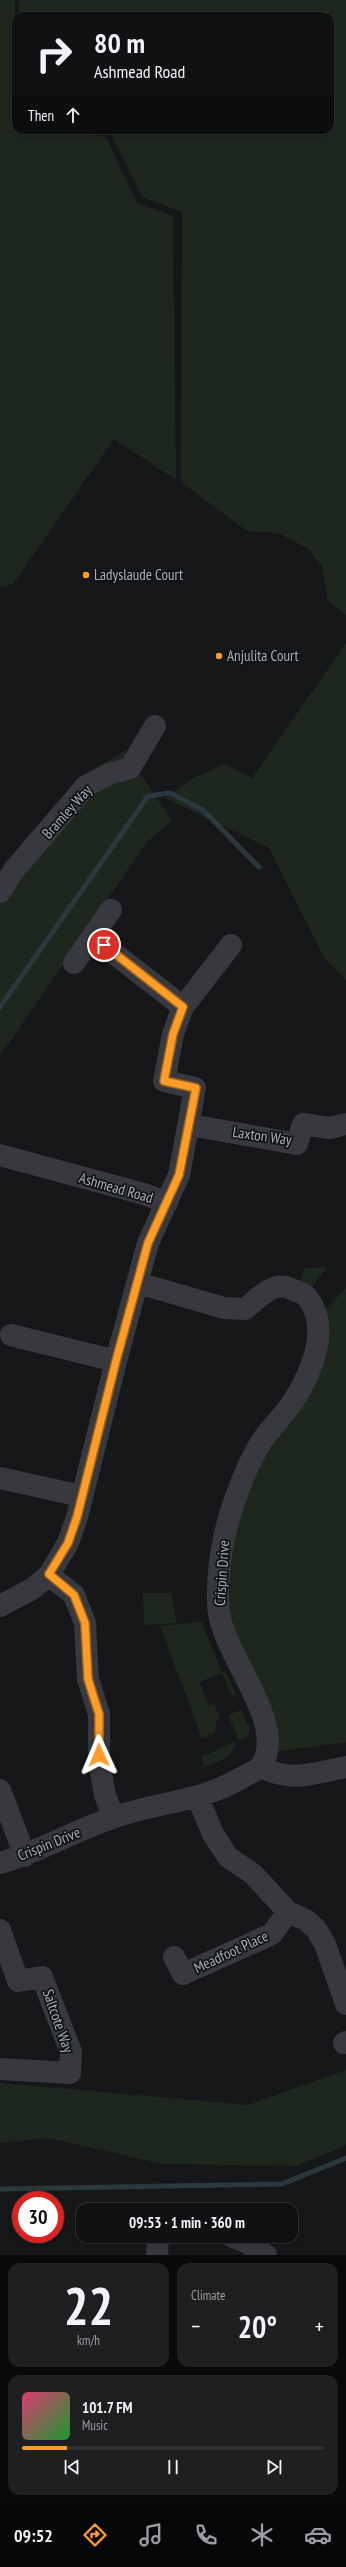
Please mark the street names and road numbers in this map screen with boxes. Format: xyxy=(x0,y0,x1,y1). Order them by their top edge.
street label: Bramley Way xyxy=(38,781,96,842)
street label: Laxton Way xyxy=(231,1122,293,1149)
street label: Ashmead Road xyxy=(77,1168,155,1207)
street label: Crispin Drive xyxy=(210,1539,233,1607)
street label: Crispin Drive xyxy=(15,1822,83,1865)
street label: Meadfoot Place xyxy=(191,1926,271,1977)
street label: Saltcote Way xyxy=(39,1987,78,2055)

